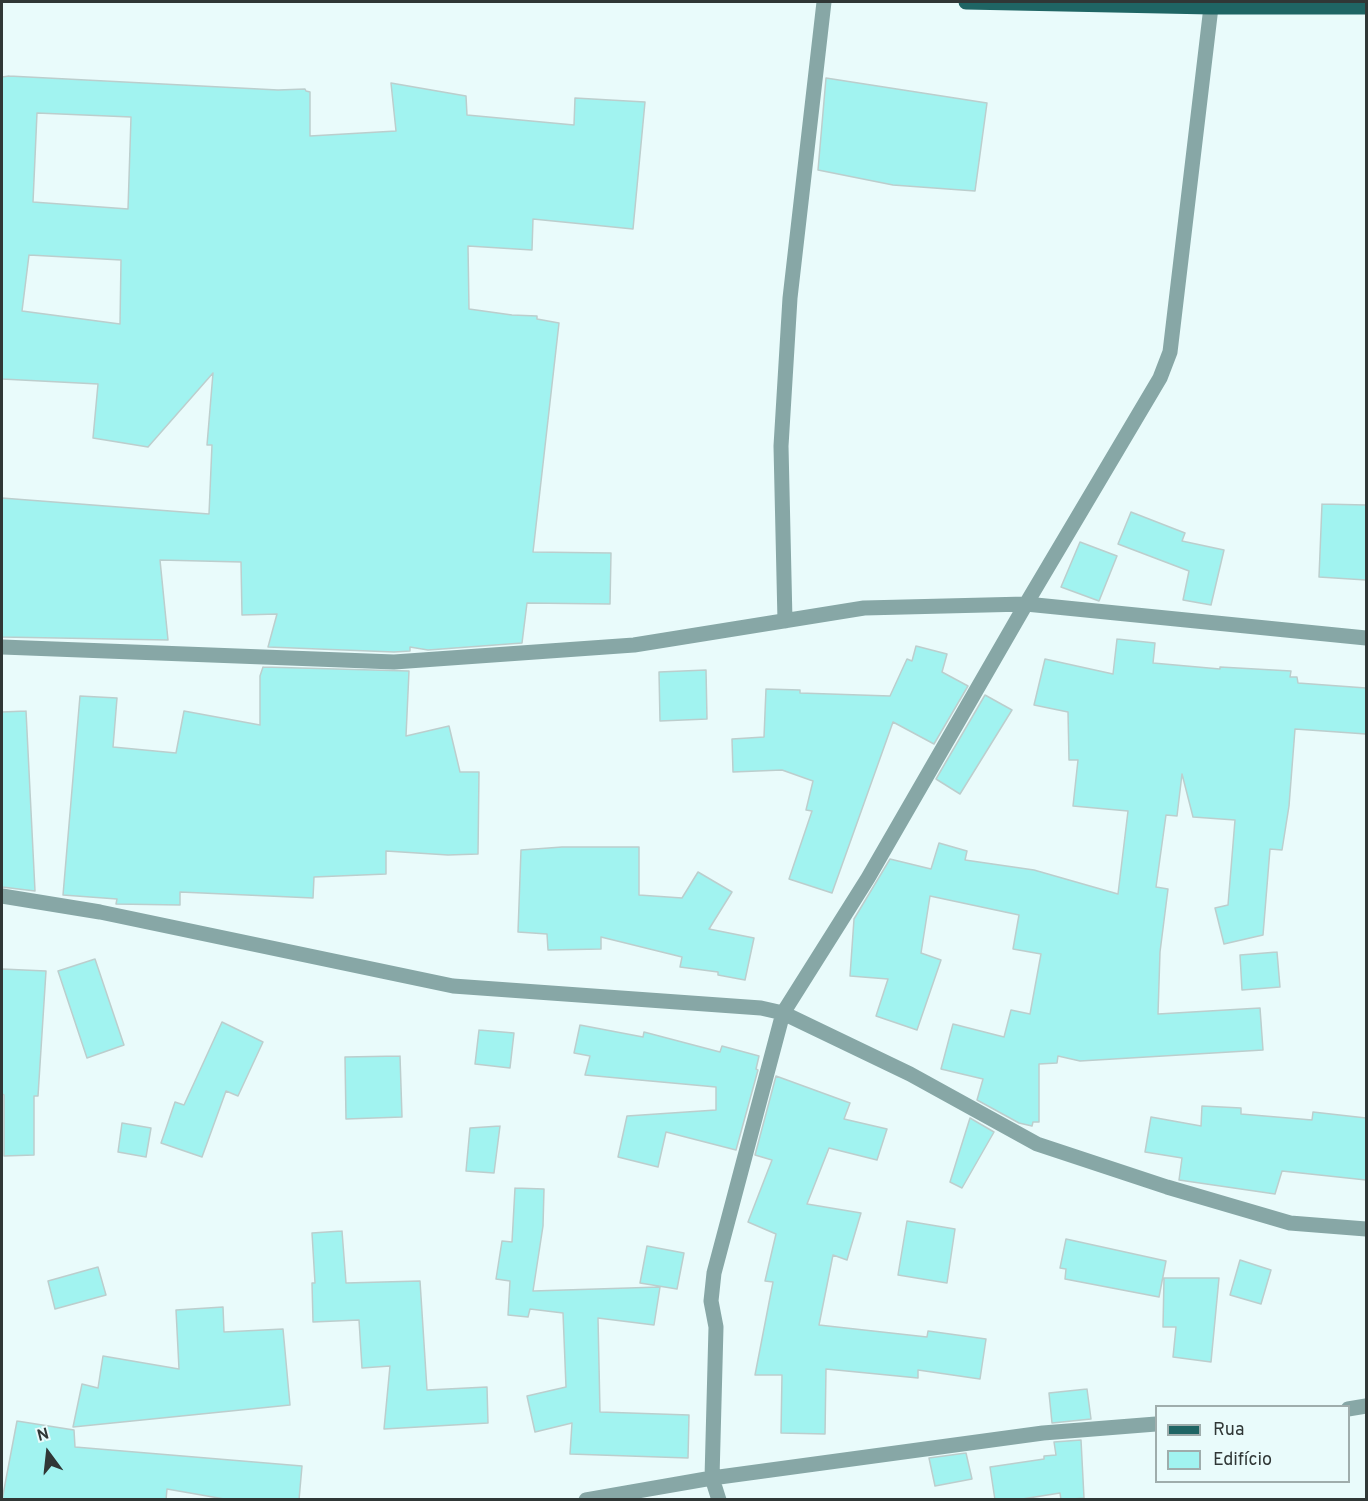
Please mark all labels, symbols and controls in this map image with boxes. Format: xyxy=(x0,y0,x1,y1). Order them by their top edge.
legend xyxy=(1155,1405,1350,1483)
text: Rua xyxy=(1213,1419,1244,1442)
north arrow xyxy=(18,1423,78,1483)
text: N xyxy=(35,1424,51,1447)
text: Edifício xyxy=(1213,1449,1272,1472)

